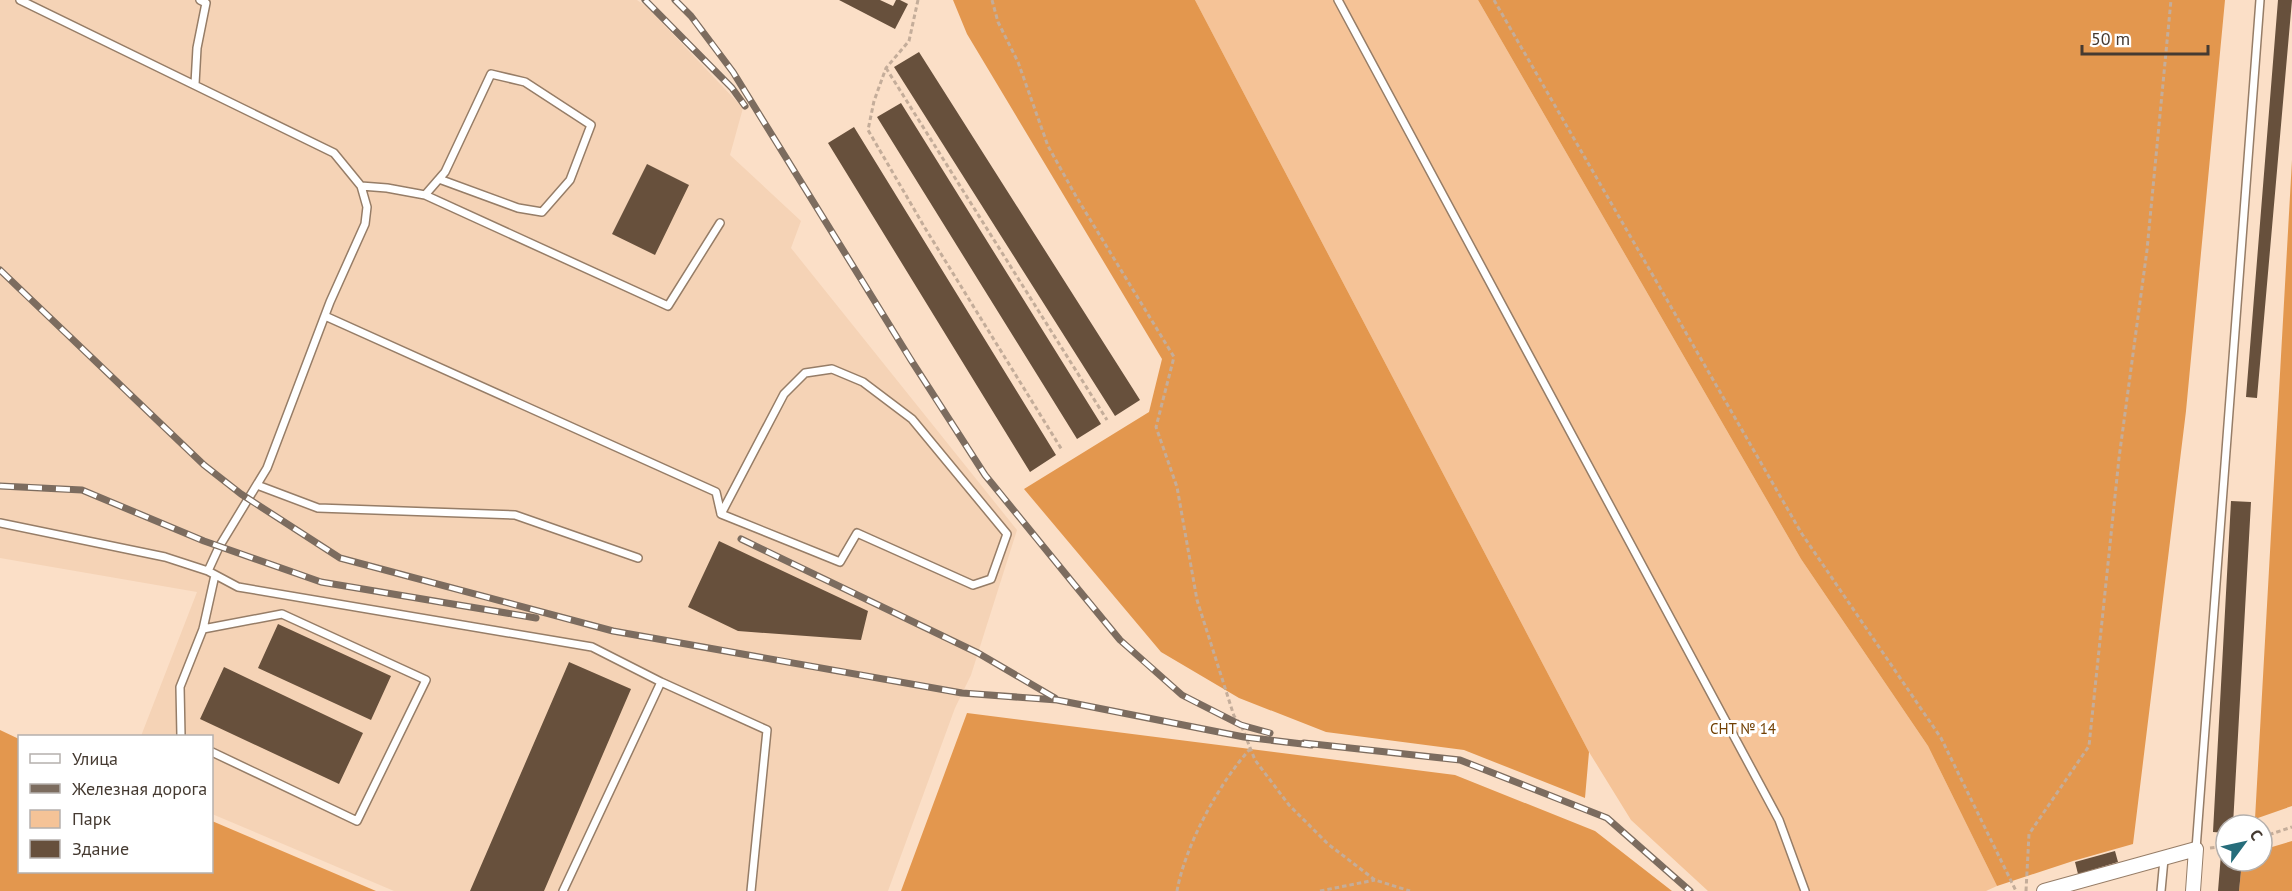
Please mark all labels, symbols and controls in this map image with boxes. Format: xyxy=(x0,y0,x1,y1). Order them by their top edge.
scale bar xyxy=(2082,18,2208,56)
text: 50 m xyxy=(2091,27,2130,50)
park label: СНТ № 14 xyxy=(1710,719,1776,738)
legend xyxy=(18,735,213,873)
text: Улица xyxy=(72,747,118,770)
text: Железная дорога xyxy=(71,777,207,800)
text: Парк xyxy=(72,807,112,830)
north arrow xyxy=(2214,813,2274,873)
text: С xyxy=(2246,826,2267,844)
text: Здание xyxy=(72,837,129,860)

